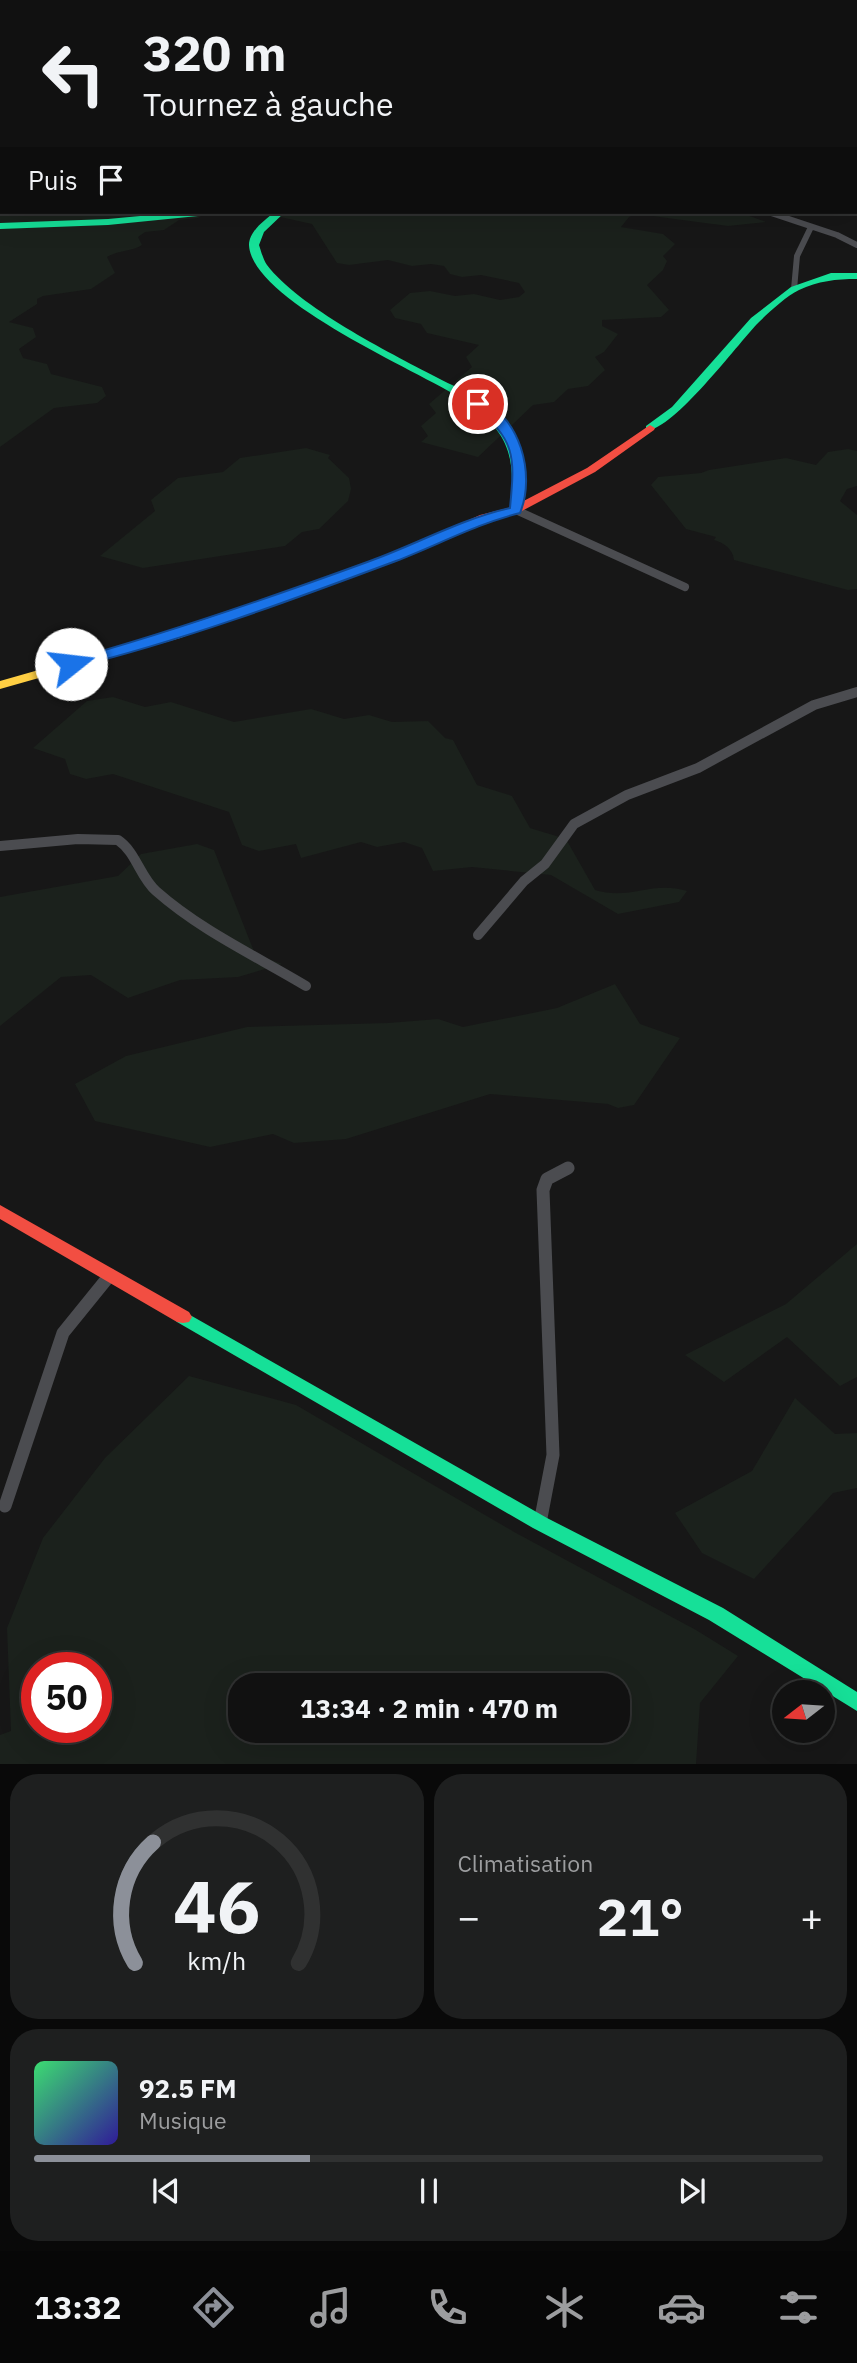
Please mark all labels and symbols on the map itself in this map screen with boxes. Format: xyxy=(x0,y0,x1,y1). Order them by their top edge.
pin xyxy=(448,374,508,434)
position arrow xyxy=(34,627,108,701)
speed limit sign: 50 xyxy=(21,1652,112,1743)
north arrow xyxy=(772,1680,835,1743)

